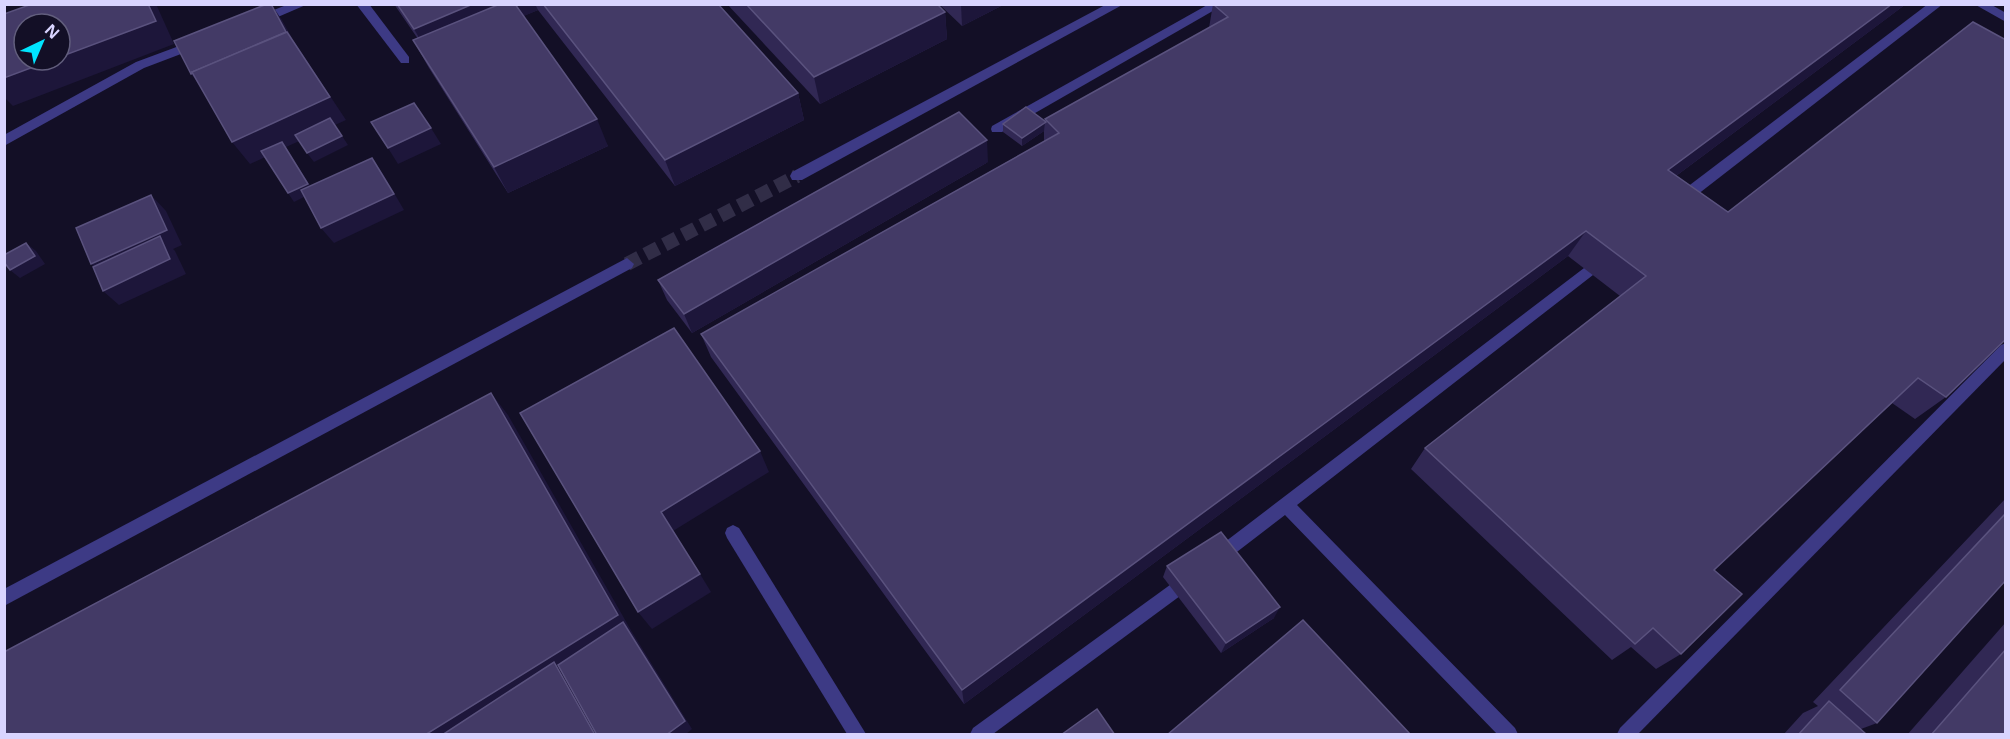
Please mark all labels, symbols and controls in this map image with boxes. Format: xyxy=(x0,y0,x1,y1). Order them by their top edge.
north arrow xyxy=(12,12,72,72)
text: N xyxy=(40,19,65,44)

